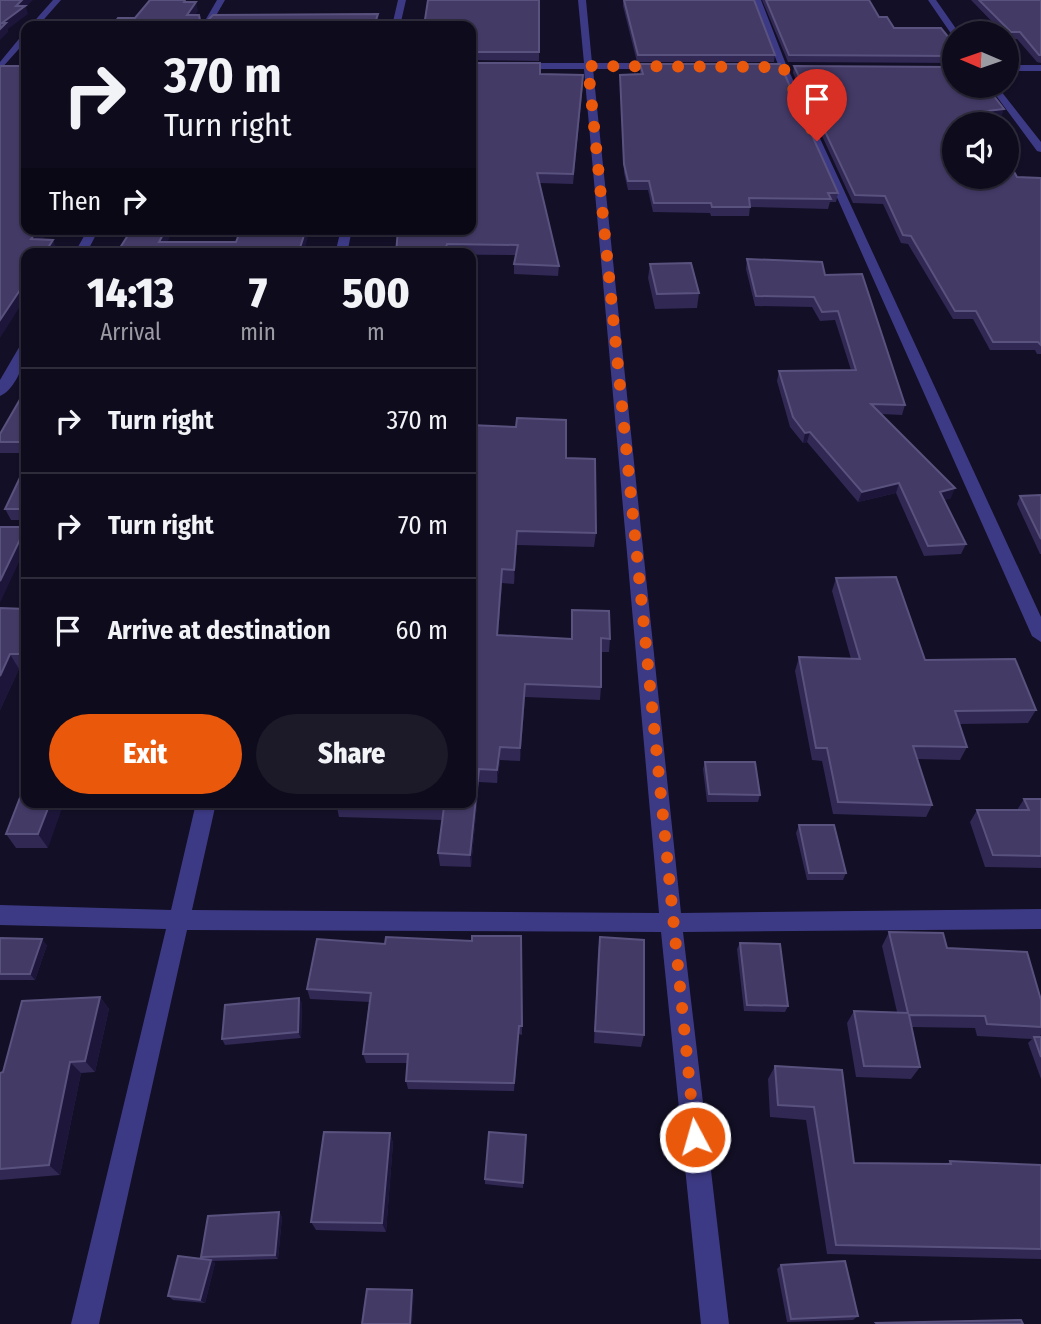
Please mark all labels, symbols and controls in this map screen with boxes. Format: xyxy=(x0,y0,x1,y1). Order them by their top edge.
north arrow xyxy=(942,21,1018,98)
map controls xyxy=(942,21,1019,189)
text: 370 m xyxy=(164,46,282,105)
icon: right xyxy=(49,49,140,140)
pin xyxy=(787,69,847,141)
icon: arrive xyxy=(798,80,836,118)
text: Turn right xyxy=(164,106,291,144)
button: sound xyxy=(942,112,1019,189)
icon: right xyxy=(115,182,153,220)
text: Then xyxy=(49,186,101,217)
text: 14:13 xyxy=(87,268,174,318)
text: 7 xyxy=(249,268,267,318)
text: 500 xyxy=(342,268,410,318)
text: Arrival xyxy=(100,318,161,346)
text: min xyxy=(240,318,276,346)
text: m xyxy=(367,318,385,346)
icon: right xyxy=(49,402,87,440)
text: Turn right xyxy=(108,405,214,436)
text: 370 m xyxy=(387,405,448,436)
icon: right xyxy=(49,507,87,545)
text: Turn right xyxy=(108,510,214,541)
text: 70 m xyxy=(398,510,448,541)
icon: arrive xyxy=(49,612,87,650)
text: Arrive at destination xyxy=(108,615,331,646)
text: 60 m xyxy=(395,615,448,646)
button: Exit xyxy=(49,714,242,794)
button: Share xyxy=(256,714,448,794)
position arrow xyxy=(658,1100,732,1174)

